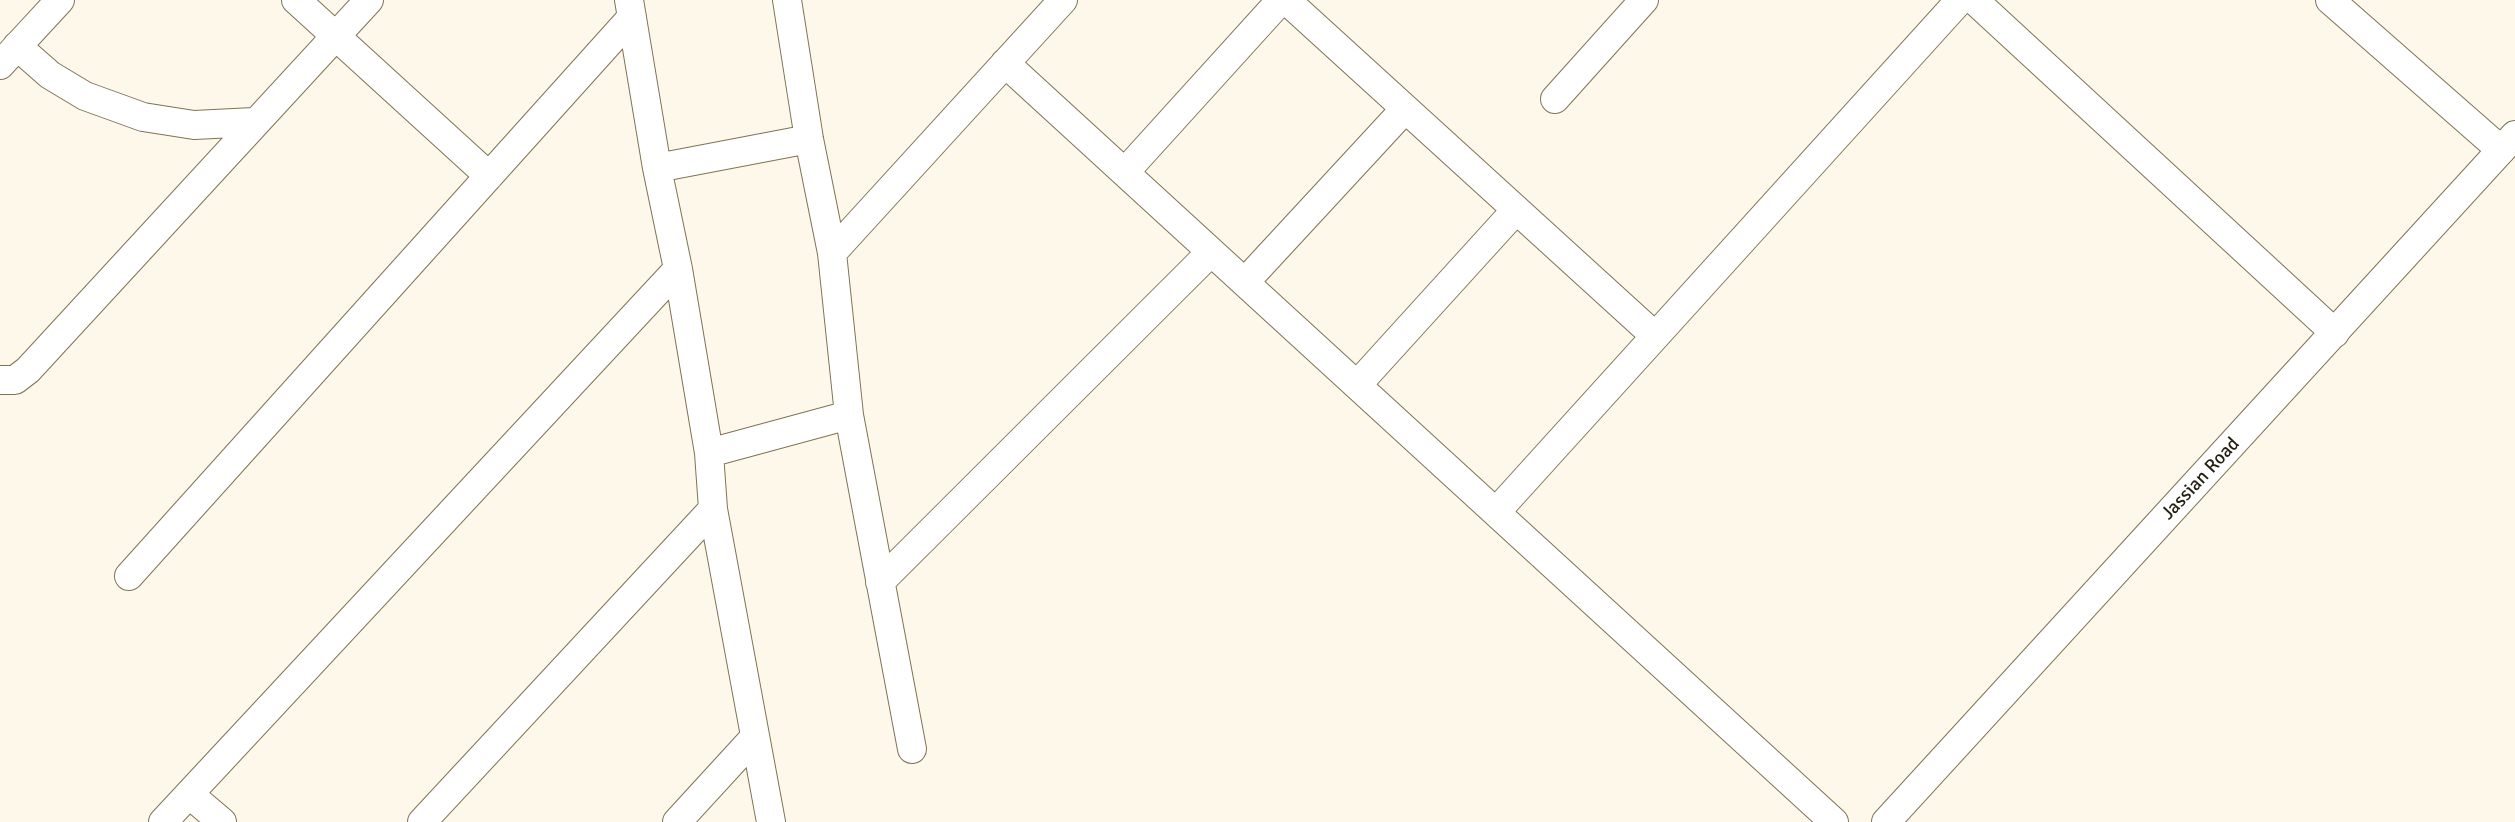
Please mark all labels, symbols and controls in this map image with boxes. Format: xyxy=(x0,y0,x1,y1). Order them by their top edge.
street label: Jassian Road xyxy=(2157,433,2245,525)

